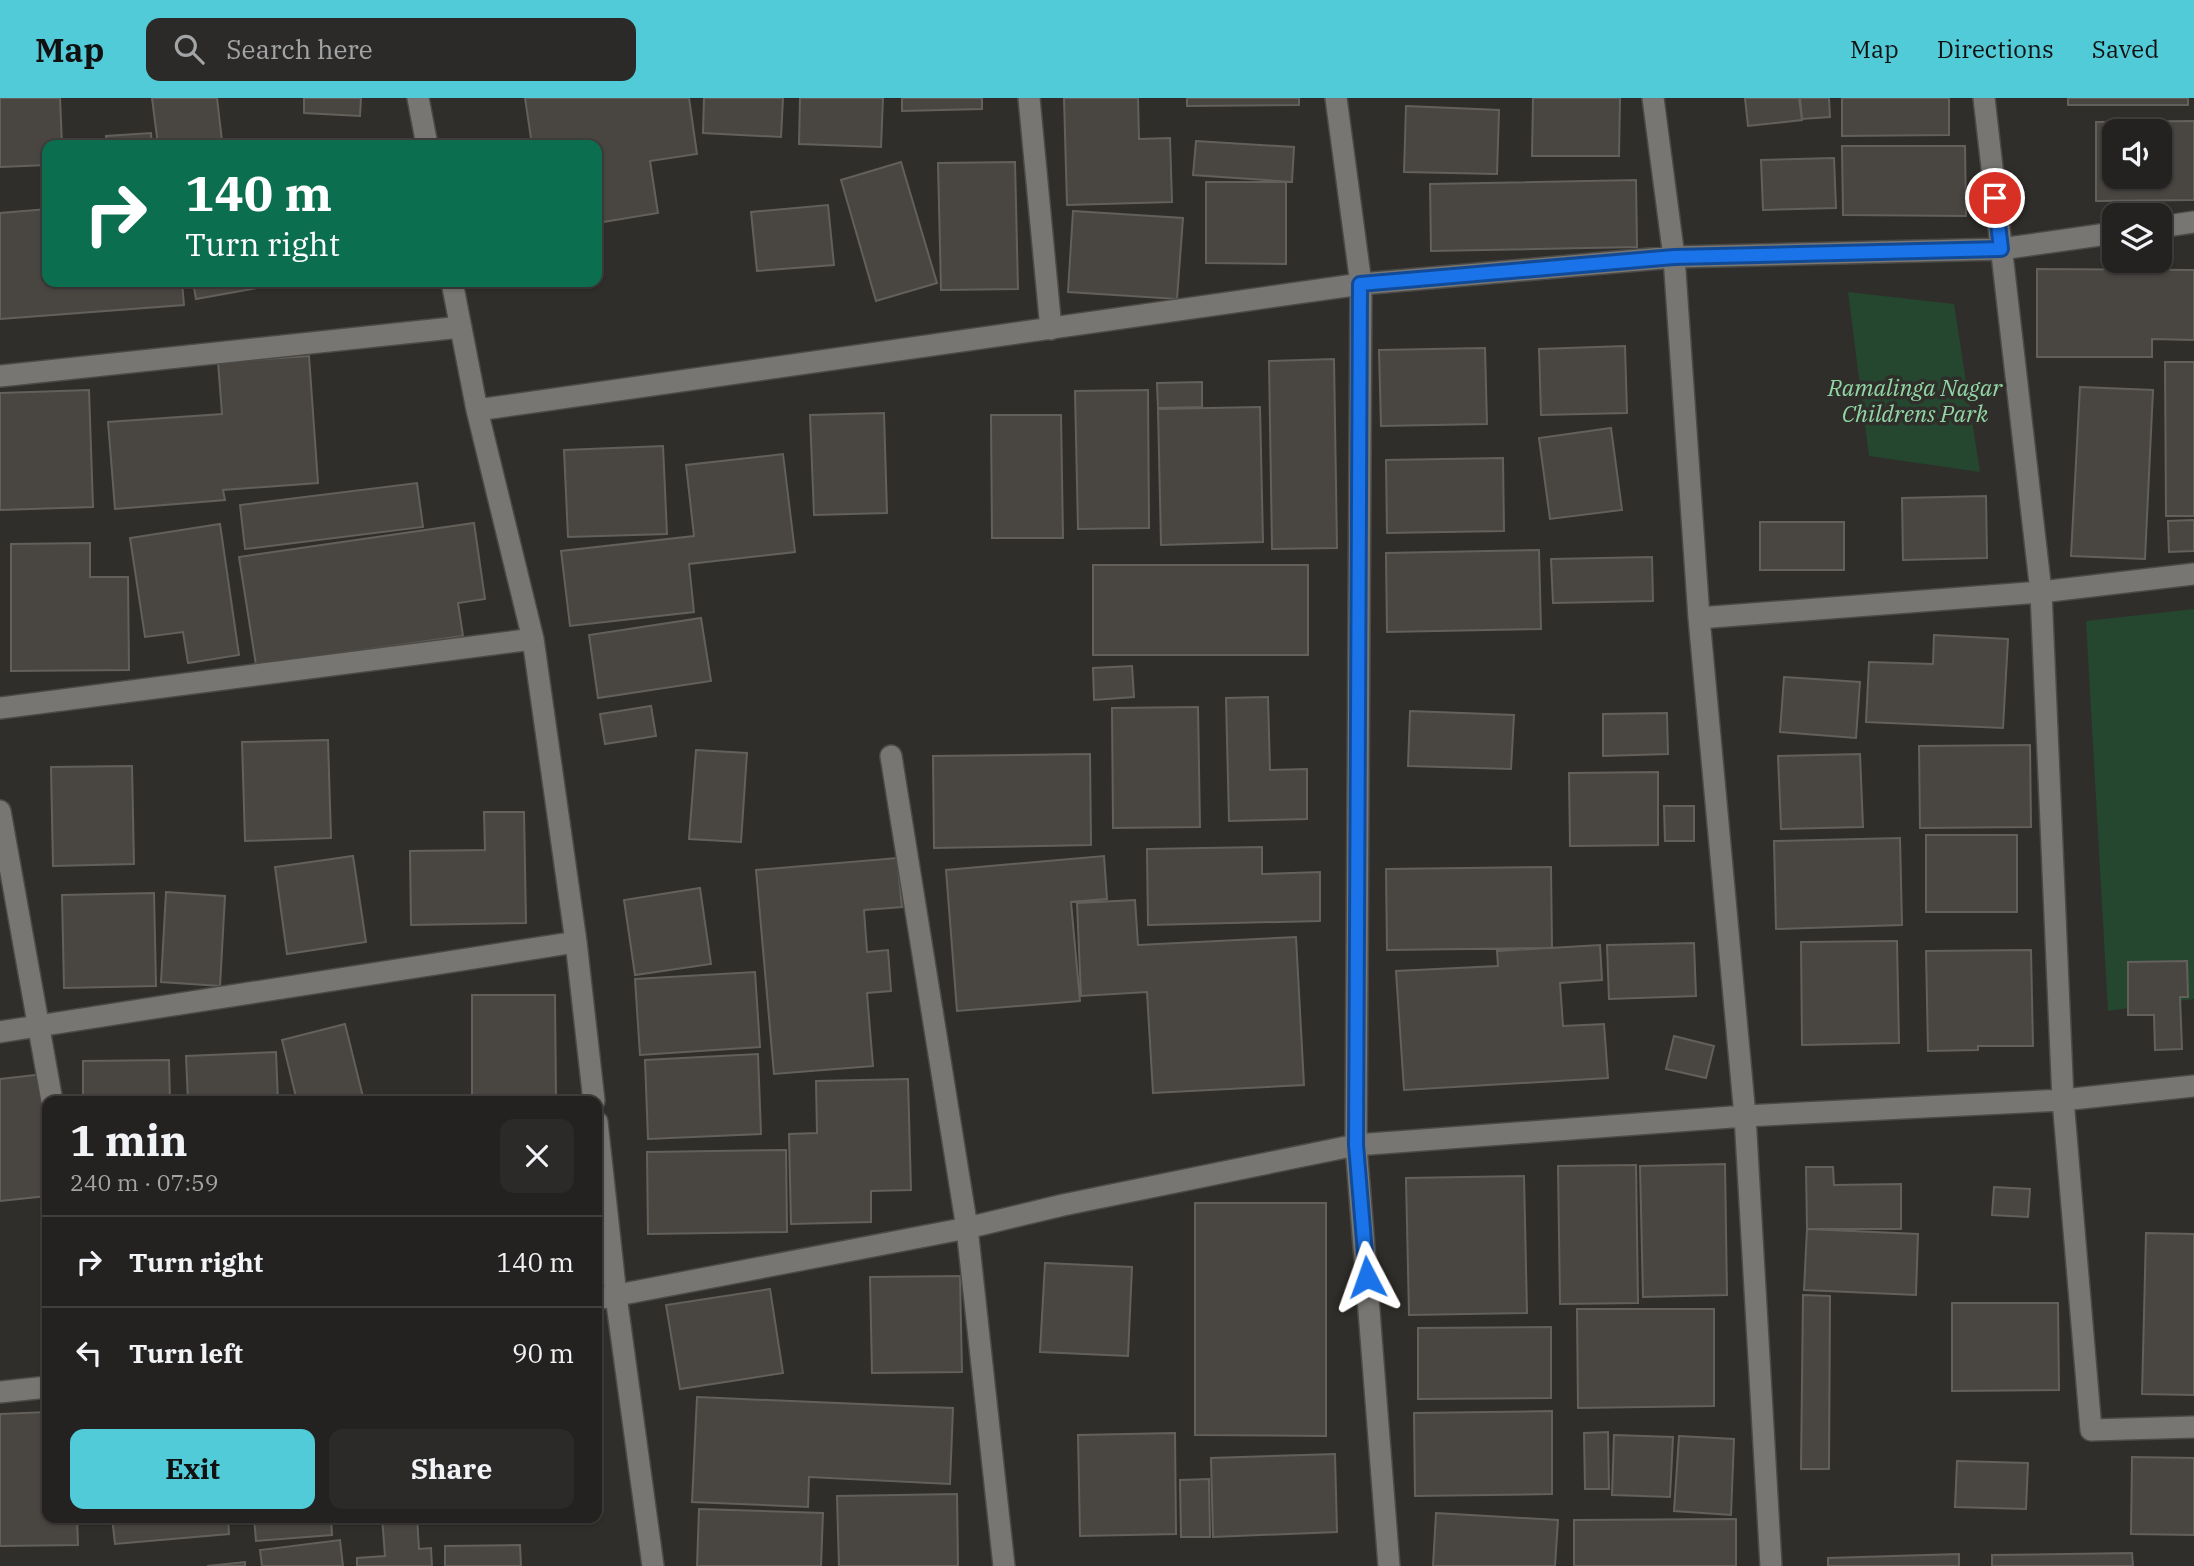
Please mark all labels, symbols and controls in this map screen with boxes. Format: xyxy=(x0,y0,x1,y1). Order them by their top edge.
search box xyxy=(146,18,636,81)
text: Map xyxy=(35,28,104,71)
icon: search xyxy=(170,30,208,68)
text: Search here xyxy=(226,32,373,66)
text: Map xyxy=(1850,33,1899,65)
text: Directions xyxy=(1937,33,2054,65)
text: Saved xyxy=(2092,33,2159,65)
map controls xyxy=(2102,119,2172,273)
button: sound xyxy=(2102,119,2172,189)
text: 140 m xyxy=(185,161,332,224)
icon: right xyxy=(70,168,161,259)
pin xyxy=(1965,168,2025,228)
icon: arrive xyxy=(1976,179,2014,217)
button: layers xyxy=(2102,203,2172,273)
text: Turn right xyxy=(185,223,340,265)
park label: Ramalinga Nagar Childrens Park xyxy=(1827,372,2003,428)
text: 1 min xyxy=(70,1113,188,1168)
button: close xyxy=(500,1119,574,1193)
text: 240 m · 07:59 xyxy=(70,1167,219,1197)
position arrow xyxy=(1330,1240,1404,1314)
icon: right xyxy=(70,1243,108,1281)
text: Turn right xyxy=(129,1245,263,1279)
text: 140 m xyxy=(496,1245,574,1279)
icon: left xyxy=(70,1334,108,1372)
text: Turn left xyxy=(129,1336,243,1370)
text: 90 m xyxy=(512,1336,574,1370)
button: Exit xyxy=(70,1429,315,1509)
button: Share xyxy=(329,1429,574,1509)

